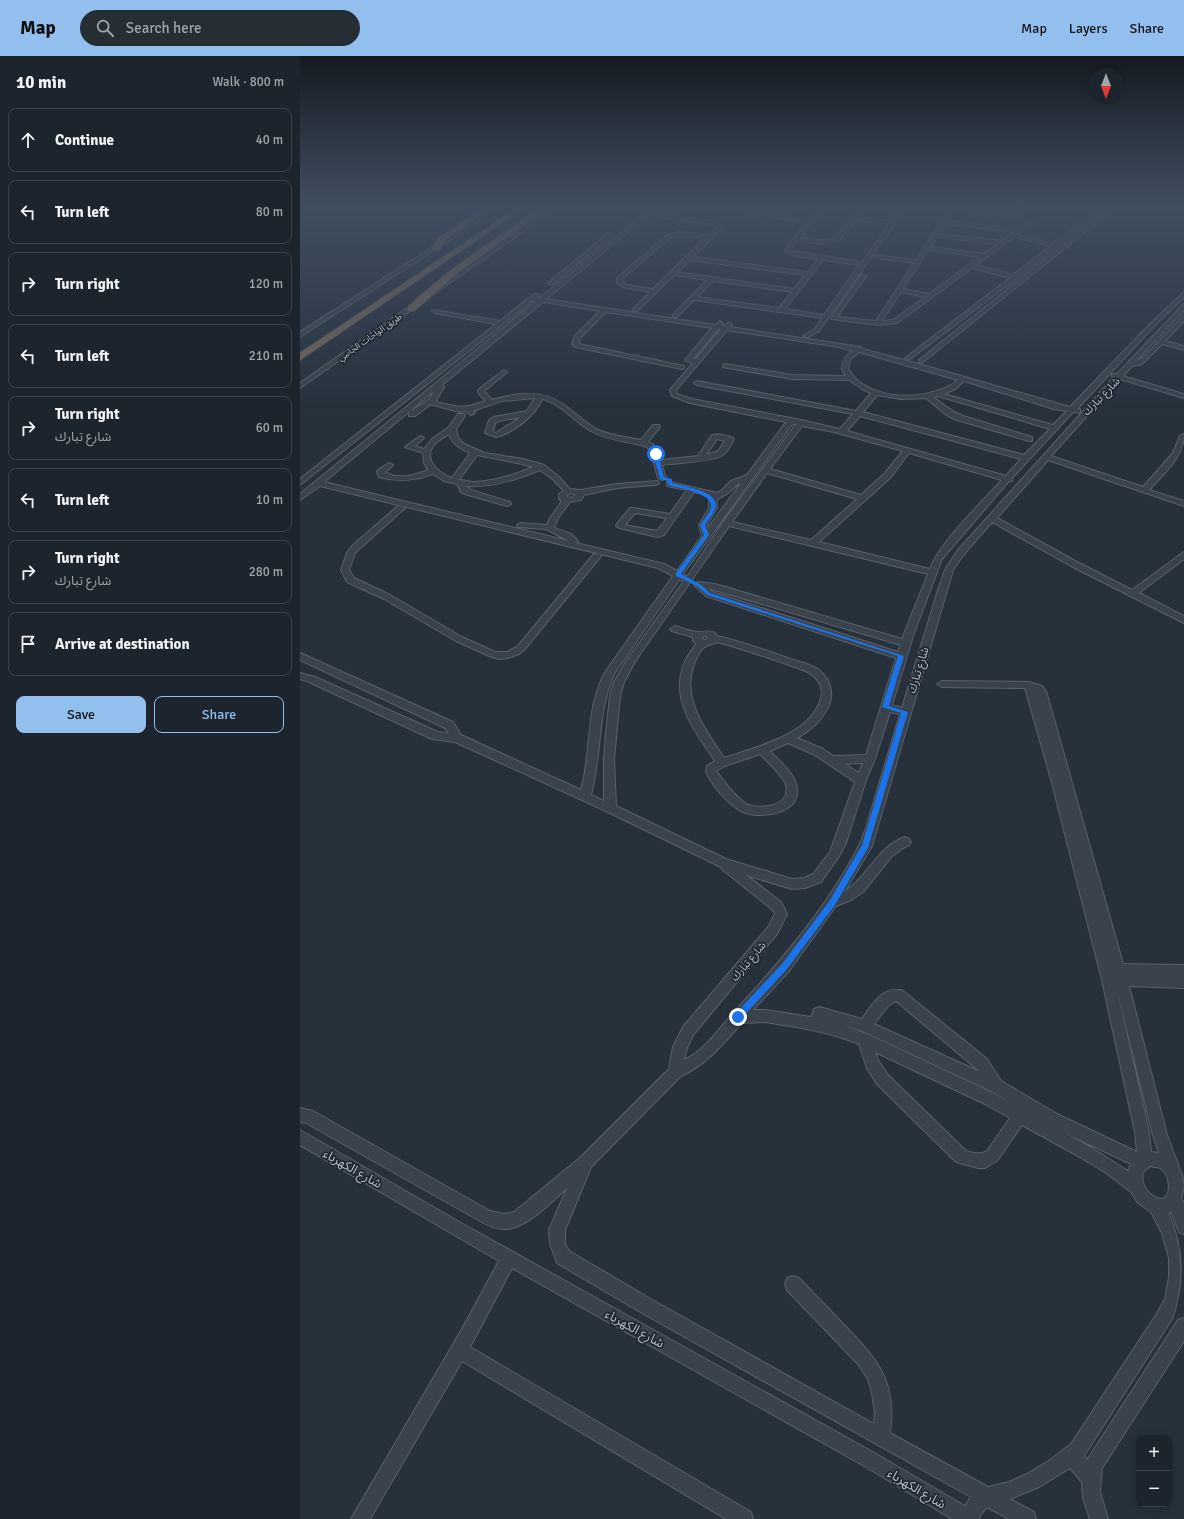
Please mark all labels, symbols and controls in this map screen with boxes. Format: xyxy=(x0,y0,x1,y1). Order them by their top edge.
search box xyxy=(80,10,360,46)
text: Map xyxy=(20,16,56,40)
icon: search xyxy=(94,17,116,39)
text: Search here xyxy=(126,19,201,37)
text: Map xyxy=(1021,20,1047,37)
text: Layers xyxy=(1069,20,1108,37)
text: Share xyxy=(1130,20,1164,37)
north arrow xyxy=(1088,68,1124,104)
text: 10 min xyxy=(16,72,66,93)
text: Walk · 800 m xyxy=(213,74,284,90)
icon: ahead xyxy=(17,129,39,151)
text: Continue xyxy=(55,131,114,149)
text: 40 m xyxy=(256,132,283,148)
icon: left xyxy=(17,201,39,223)
text: Turn left xyxy=(55,203,109,221)
text: 80 m xyxy=(256,204,283,220)
icon: right xyxy=(17,273,39,295)
text: Turn right xyxy=(55,275,120,293)
text: 120 m xyxy=(249,276,283,292)
street label: طريق الواحات الجانبي xyxy=(336,311,405,365)
icon: left xyxy=(17,345,39,367)
text: Turn left xyxy=(55,347,109,365)
text: 210 m xyxy=(249,348,283,364)
street label: شارع تبارك xyxy=(1080,374,1124,419)
text: Turn right xyxy=(55,405,120,423)
icon: right xyxy=(17,417,39,439)
text: 60 m xyxy=(256,420,283,436)
text: شارع تبارك xyxy=(55,429,111,445)
route start xyxy=(647,445,665,463)
icon: left xyxy=(17,489,39,511)
text: Turn left xyxy=(55,491,109,509)
text: 10 m xyxy=(256,492,283,508)
text: Turn right xyxy=(55,549,120,567)
icon: right xyxy=(17,561,39,583)
text: 280 m xyxy=(249,564,283,580)
text: شارع تبارك xyxy=(55,573,111,589)
icon: arrive xyxy=(17,633,39,655)
text: Arrive at destination xyxy=(55,635,190,653)
street label: شارع تبارك xyxy=(905,645,933,695)
button: Save xyxy=(16,696,146,733)
button: Share xyxy=(154,696,284,733)
street label: شارع تبارك xyxy=(728,939,770,984)
route end xyxy=(729,1008,747,1026)
street label: شارع الكهرباء xyxy=(319,1146,385,1194)
street label: شارع الكهرباء xyxy=(601,1306,667,1353)
map controls xyxy=(1136,1435,1172,1507)
button: + xyxy=(1136,1435,1172,1471)
street label: شارع الكهرباء xyxy=(883,1465,949,1514)
button: − xyxy=(1136,1471,1172,1507)

